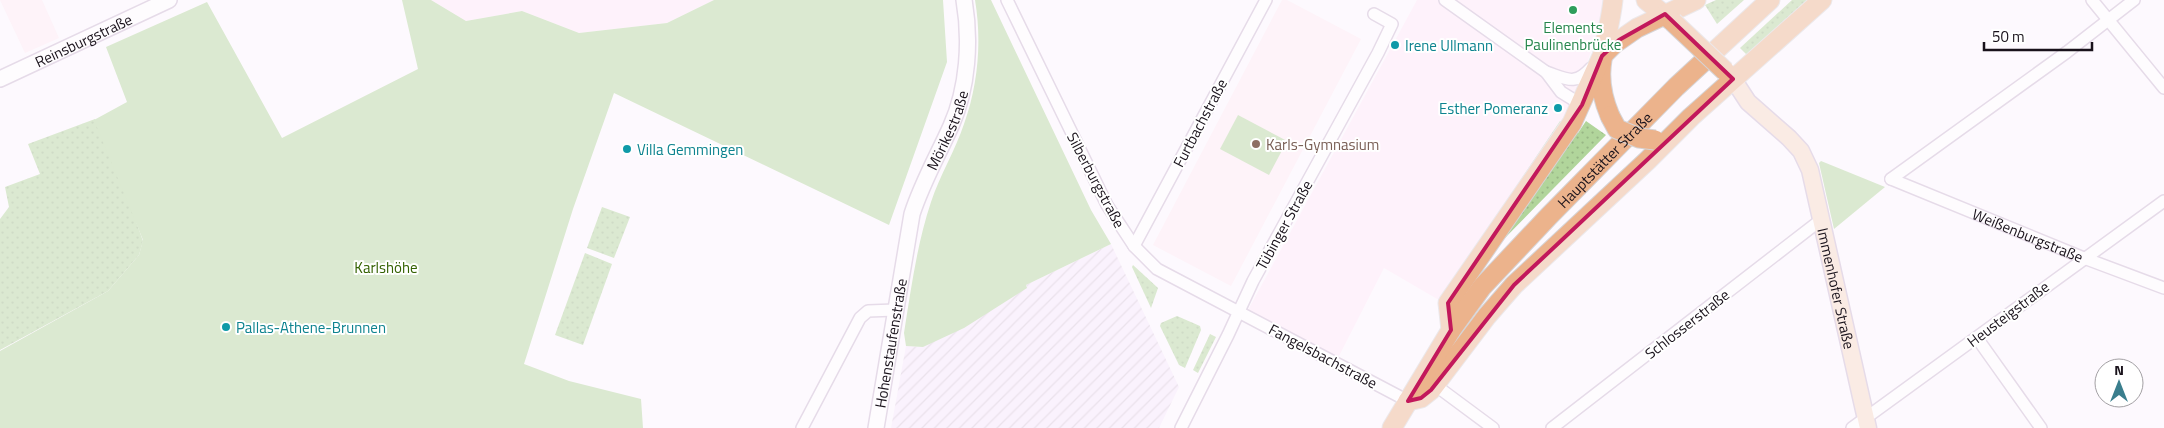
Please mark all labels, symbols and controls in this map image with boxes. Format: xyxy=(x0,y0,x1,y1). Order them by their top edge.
marker: Elements Paulinenbrücke xyxy=(1567,4,1579,16)
street label: Reinsburgstraße xyxy=(31,7,136,73)
place label: Elements Paulinenbrücke xyxy=(1525,16,1621,56)
scale bar xyxy=(1984,20,2092,52)
text: 50 m xyxy=(1992,25,2025,48)
place label: Irene Ullmann xyxy=(1405,34,1493,57)
marker: Irene Ullmann xyxy=(1389,39,1401,51)
street label: Furtbachstraße xyxy=(1167,75,1233,171)
street label: Mörikestraße xyxy=(920,88,974,174)
place label: Esther Pomeranz xyxy=(1439,97,1548,120)
marker: Esther Pomeranz xyxy=(1552,102,1564,114)
street label: Hauptstätter Straße xyxy=(1552,106,1657,213)
street label: Silberburgstraße xyxy=(1061,128,1131,232)
place label: Karls-Gymnasium xyxy=(1266,133,1379,156)
place label: Villa Gemmingen xyxy=(637,138,743,161)
marker: Karls-Gymnasium xyxy=(1250,138,1262,150)
marker: Villa Gemmingen xyxy=(621,143,633,155)
street label: Tübinger Straße xyxy=(1250,176,1318,274)
street label: Weißenburgstraße xyxy=(1969,202,2087,268)
street label: Immenhofer Straße xyxy=(1812,226,1861,351)
park label: Karlshöhe xyxy=(354,256,418,279)
street label: Heusteigstraße xyxy=(1962,275,2054,353)
street label: Hohenstaufenstraße xyxy=(868,277,912,410)
street label: Schlosserstraße xyxy=(1640,284,1734,364)
place label: Pallas-Athene-Brunnen xyxy=(236,316,386,339)
street label: Fangelsbachstraße xyxy=(1265,318,1381,394)
marker: Pallas-Athene-Brunnen xyxy=(220,321,232,333)
north arrow xyxy=(2094,358,2144,408)
text: N xyxy=(2114,359,2124,380)

